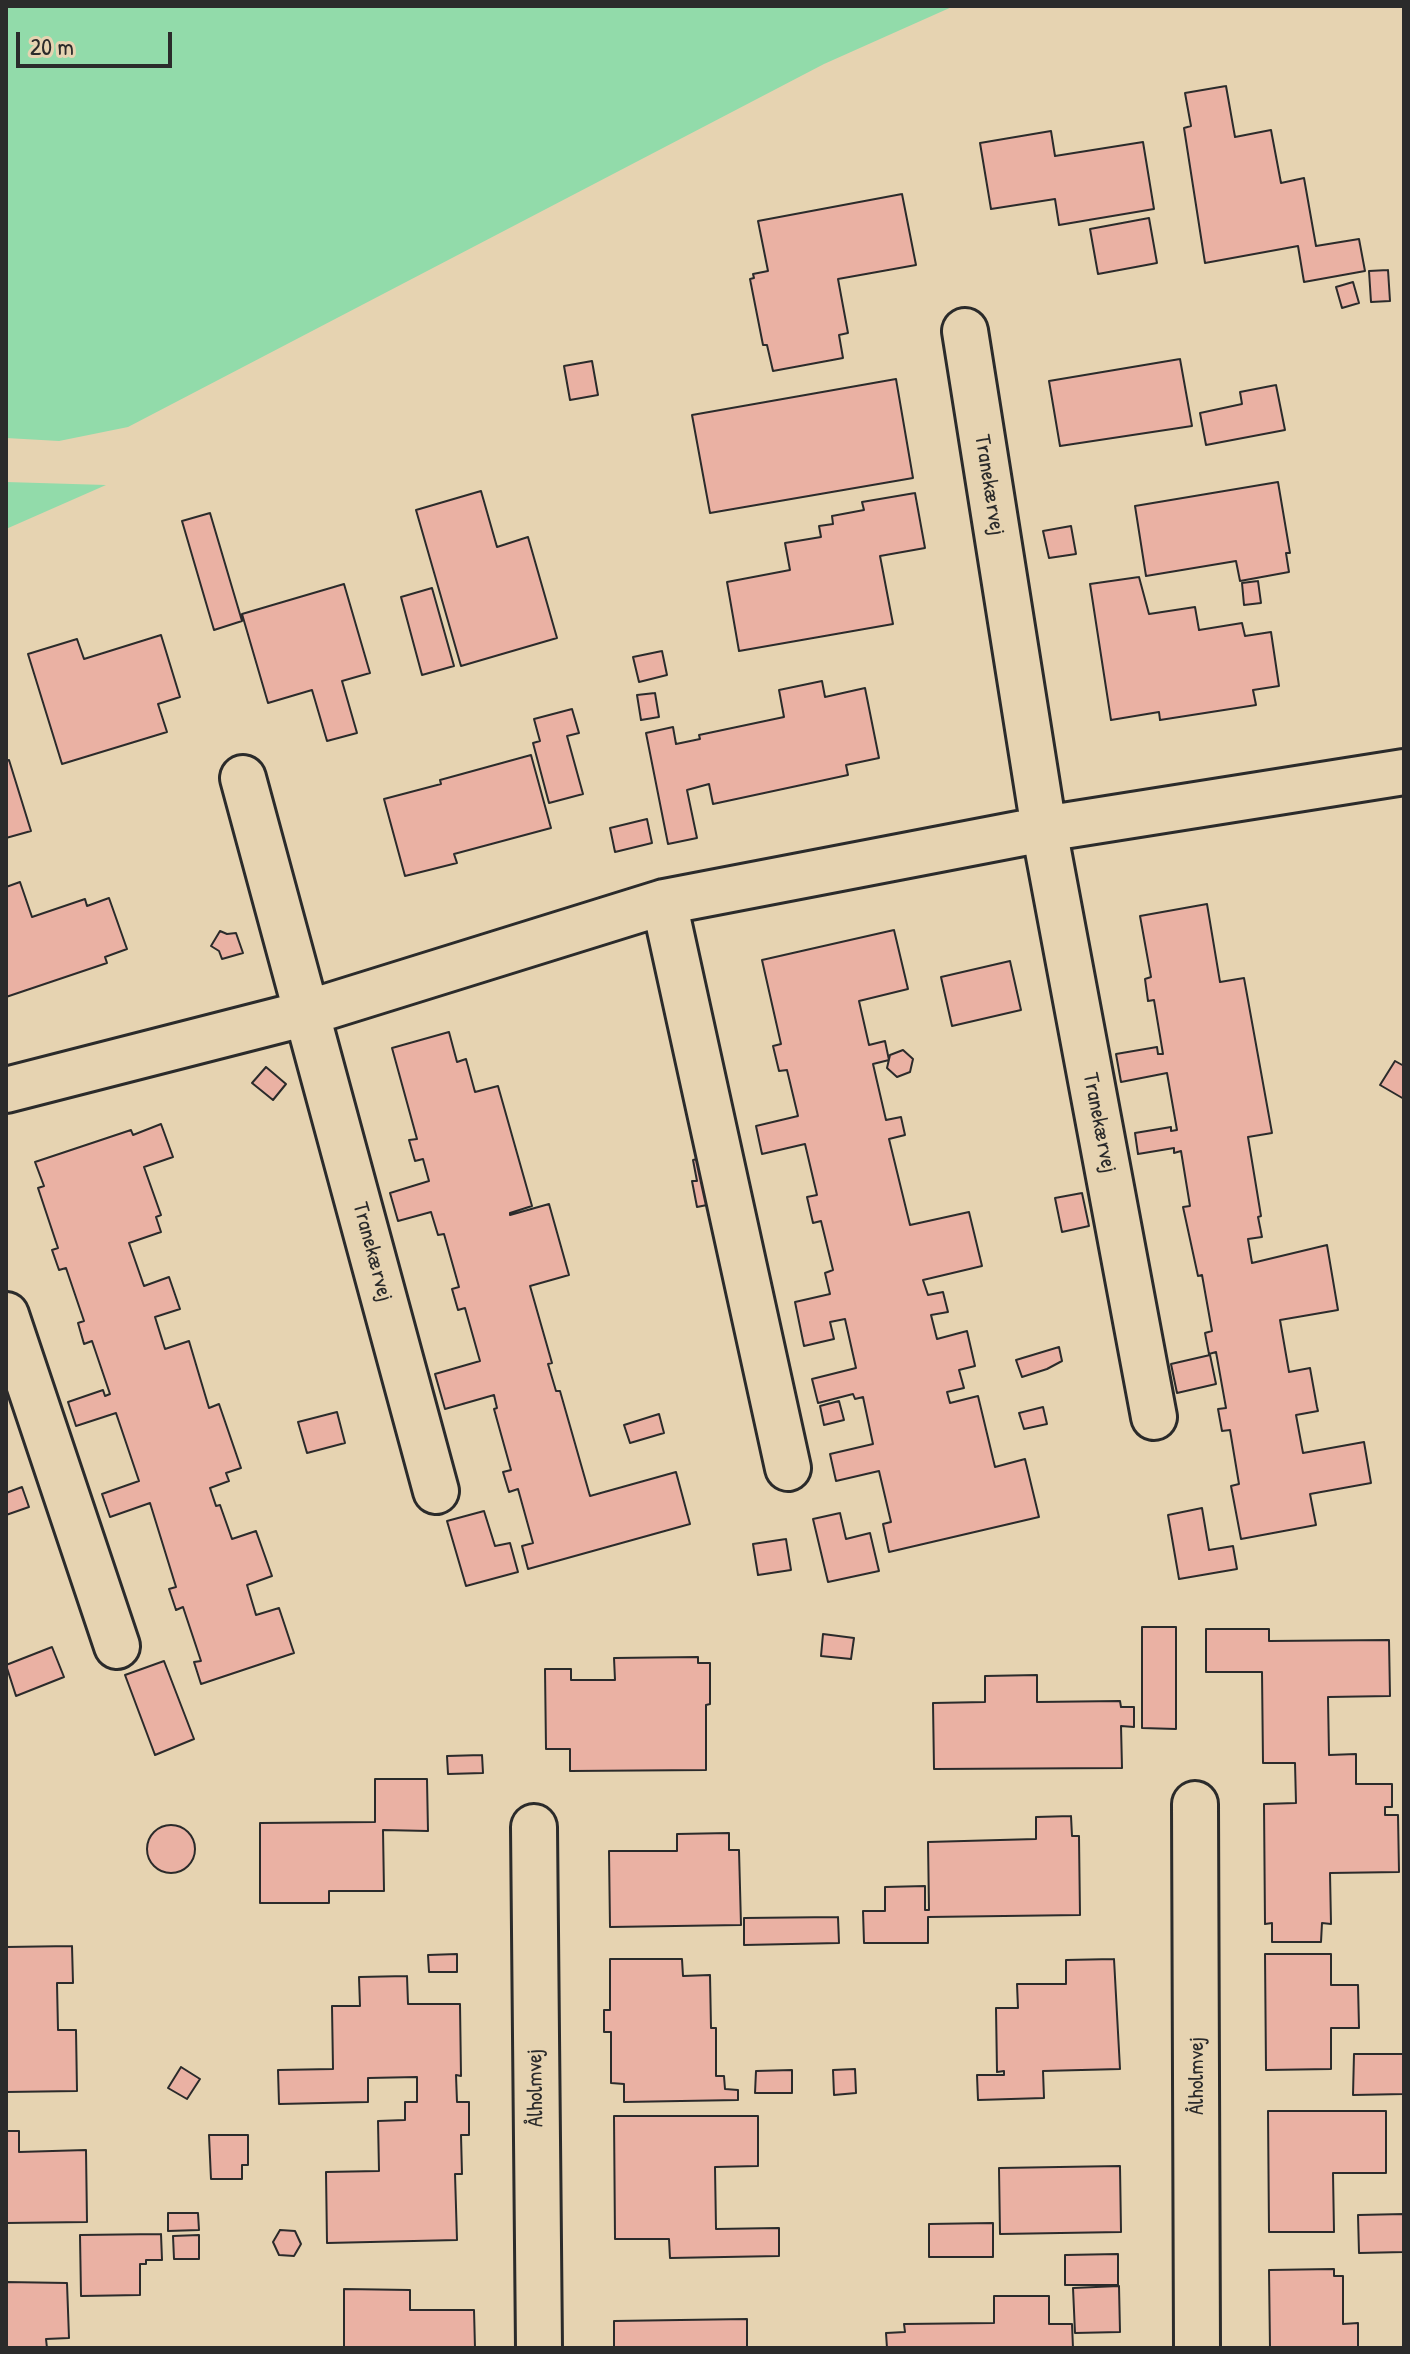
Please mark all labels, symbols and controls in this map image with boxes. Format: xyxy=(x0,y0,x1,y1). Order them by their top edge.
scale bar xyxy=(20,16,176,66)
text: 20 m xyxy=(30,30,74,62)
street label: Tranekærvej xyxy=(968,433,1010,537)
street label: Tranekærvej xyxy=(1076,1071,1122,1175)
street label: Tranekærvej xyxy=(346,1200,398,1304)
street label: Ålholmvej xyxy=(1184,2037,1210,2115)
street label: Ålholmvej xyxy=(522,2049,550,2127)

